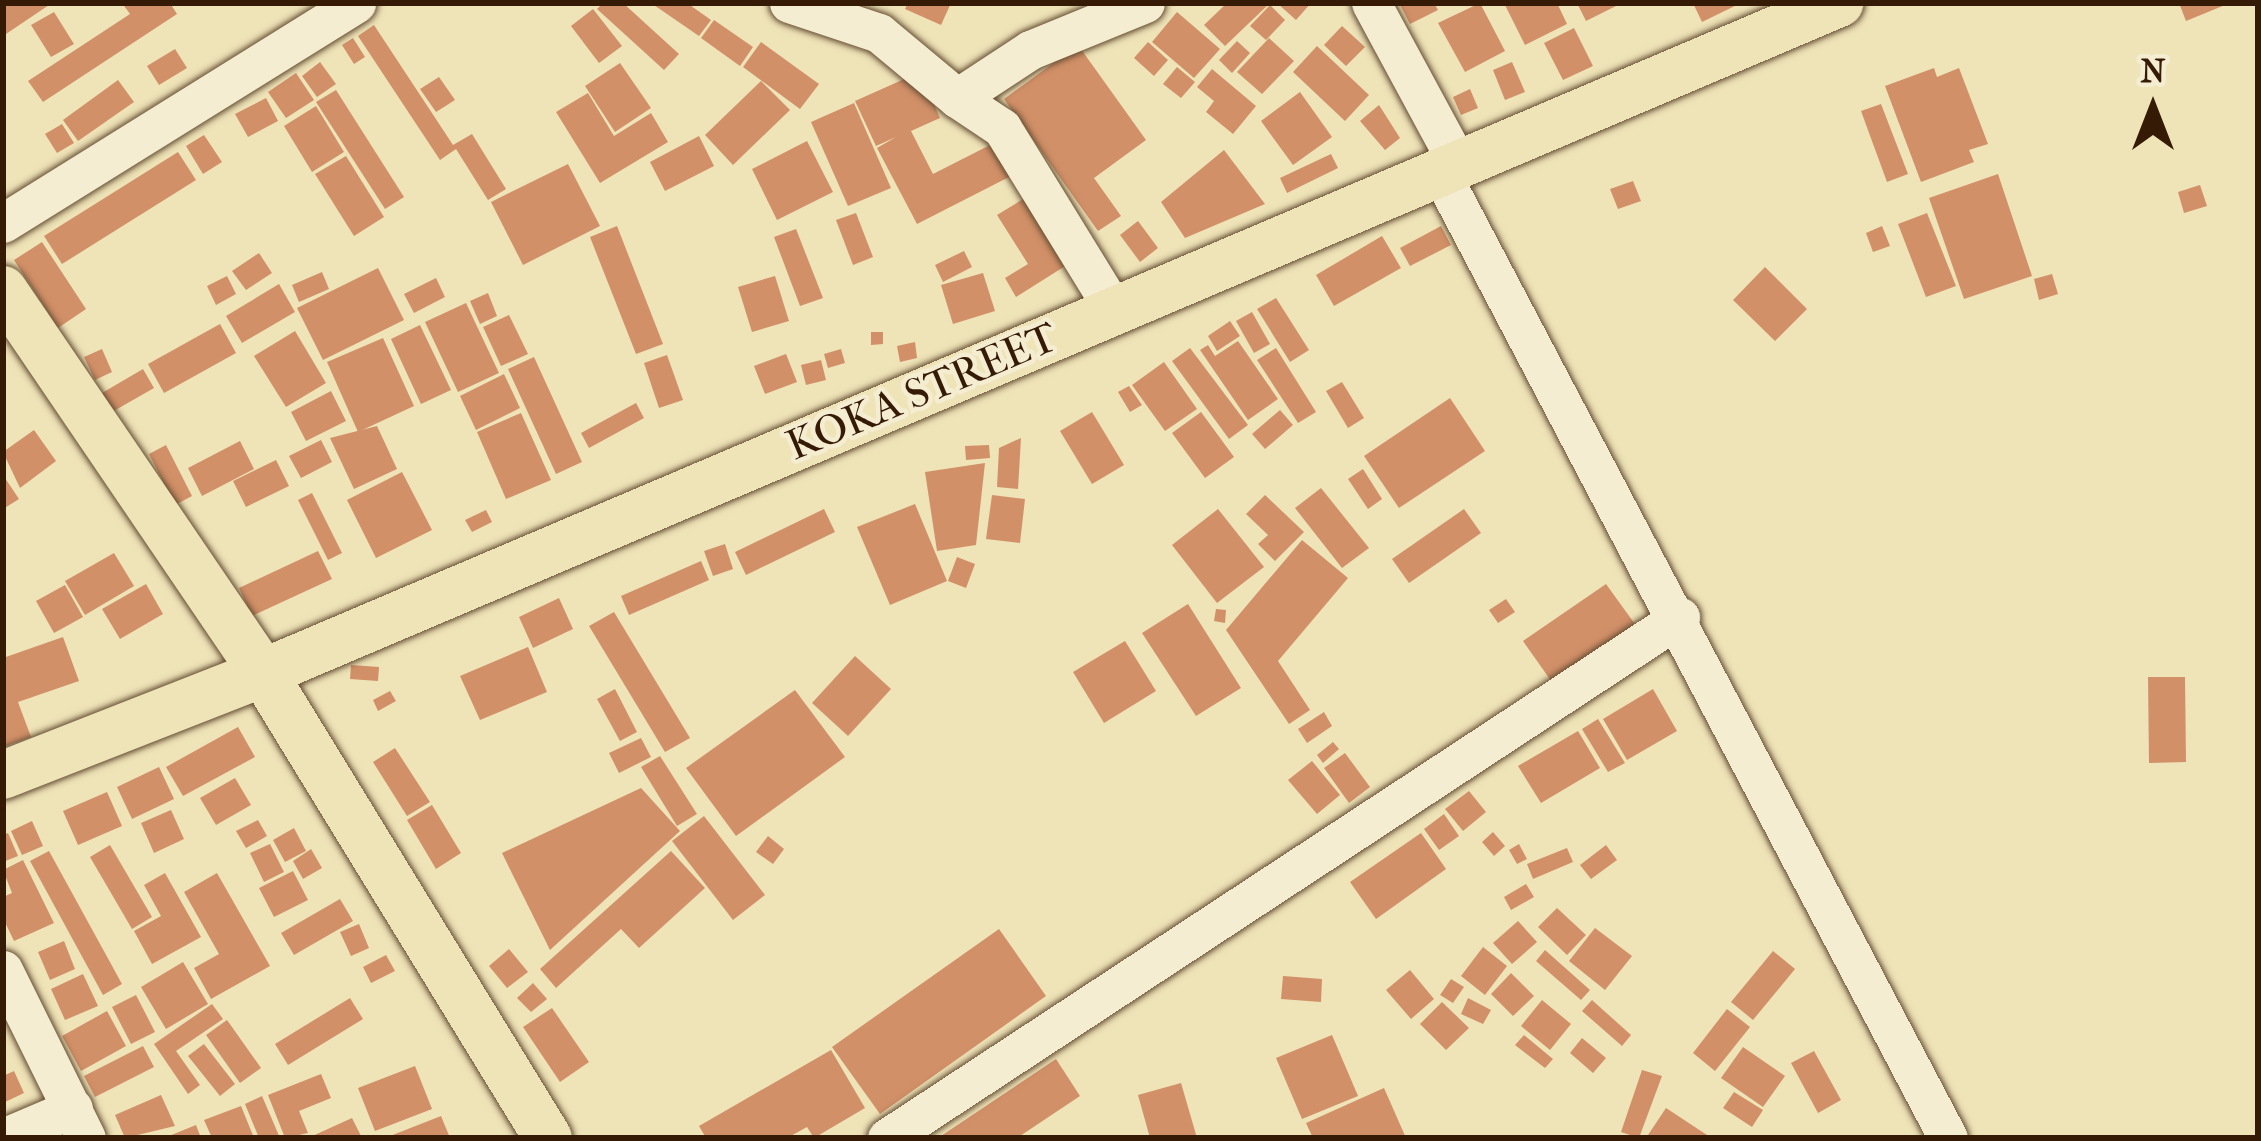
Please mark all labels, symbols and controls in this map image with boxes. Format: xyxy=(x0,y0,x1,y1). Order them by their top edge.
north arrow xyxy=(2093,48,2213,168)
text: N xyxy=(2140,52,2166,91)
street label: KOKA STREET xyxy=(779,312,1065,472)

